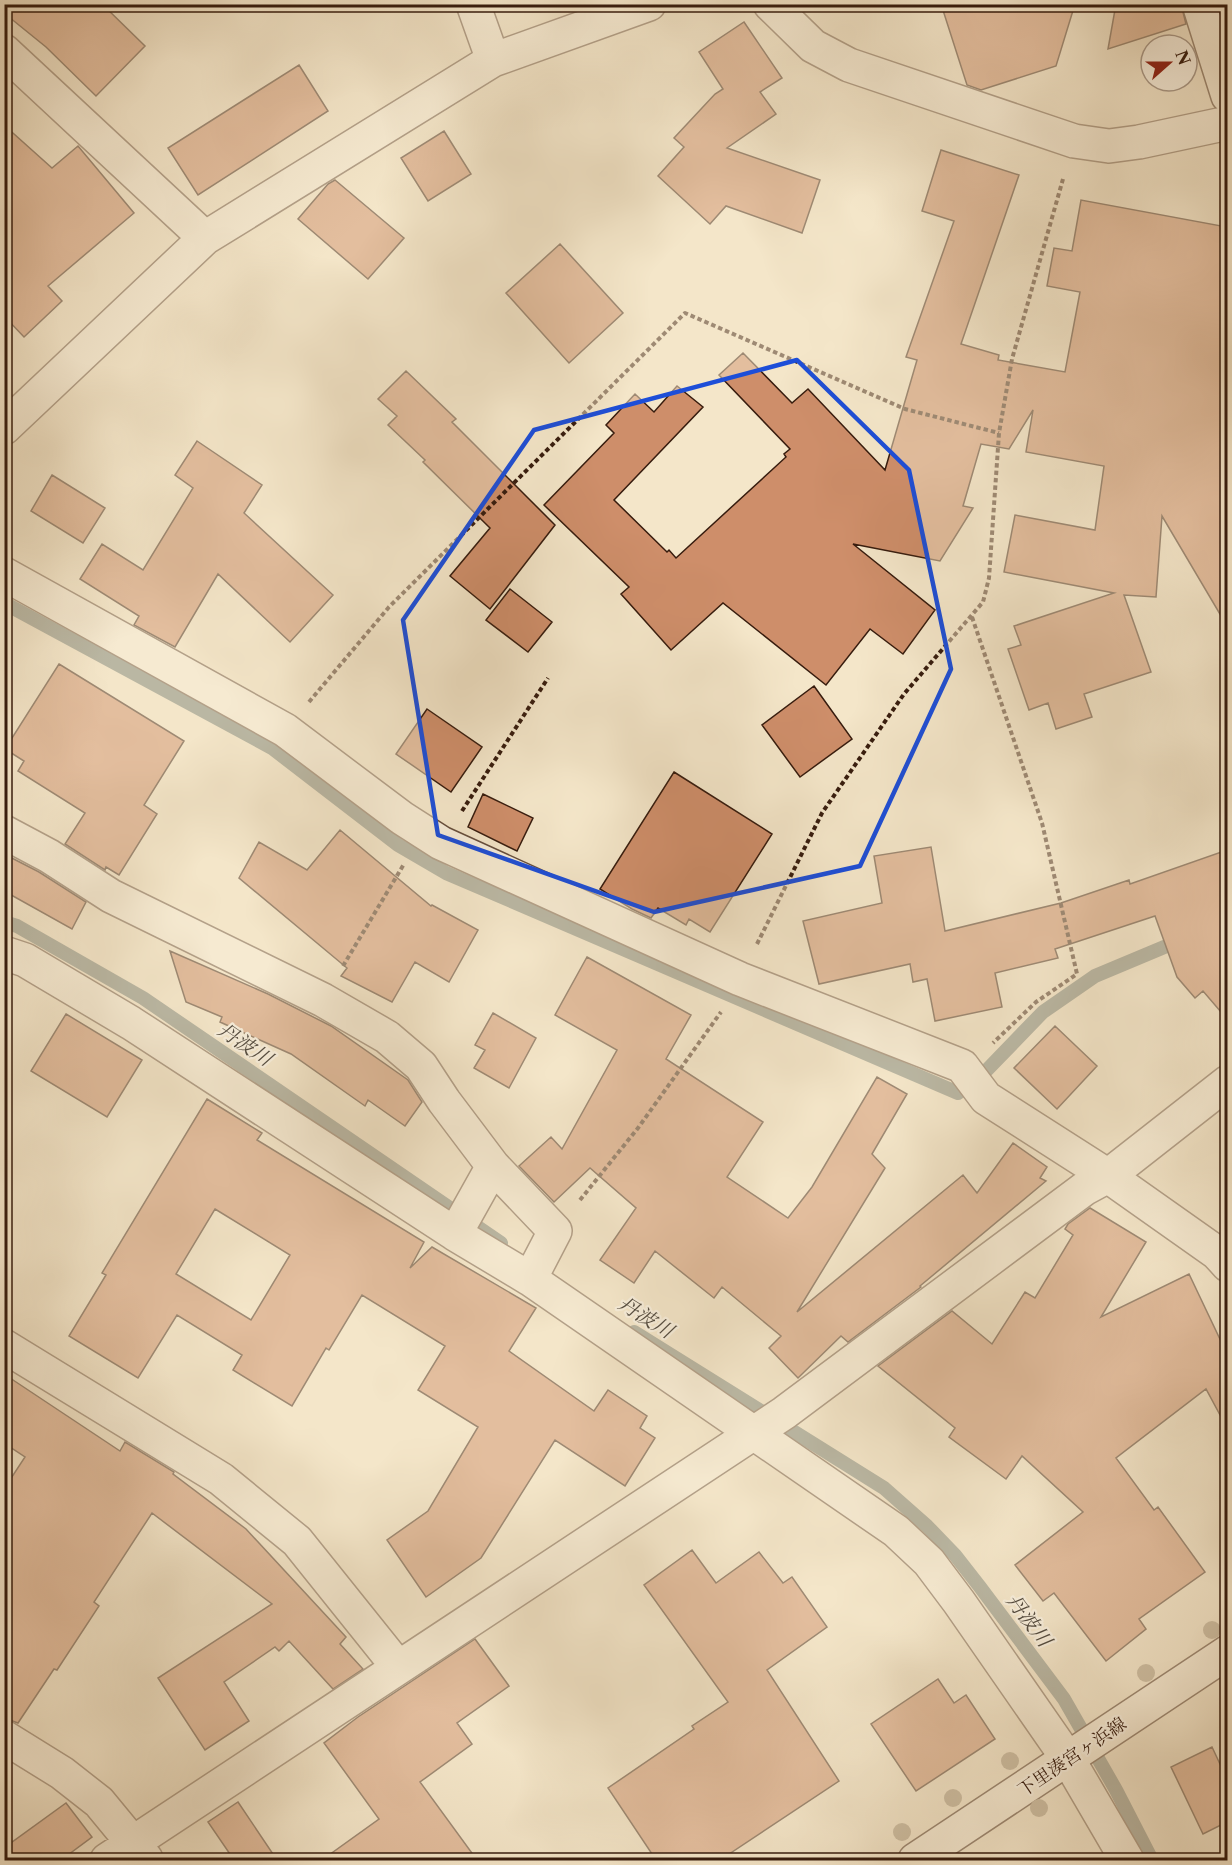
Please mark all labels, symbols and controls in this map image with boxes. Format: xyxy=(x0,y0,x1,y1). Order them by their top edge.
north arrow xyxy=(1139,33,1199,93)
text: N xyxy=(1171,48,1195,68)
water label: 丹波川 xyxy=(213,1017,278,1072)
water label: 丹波川 xyxy=(614,1291,679,1344)
water label: 丹波川 xyxy=(1001,1589,1058,1653)
street label: 下里湊宮ヶ浜線 xyxy=(1014,1713,1130,1801)

